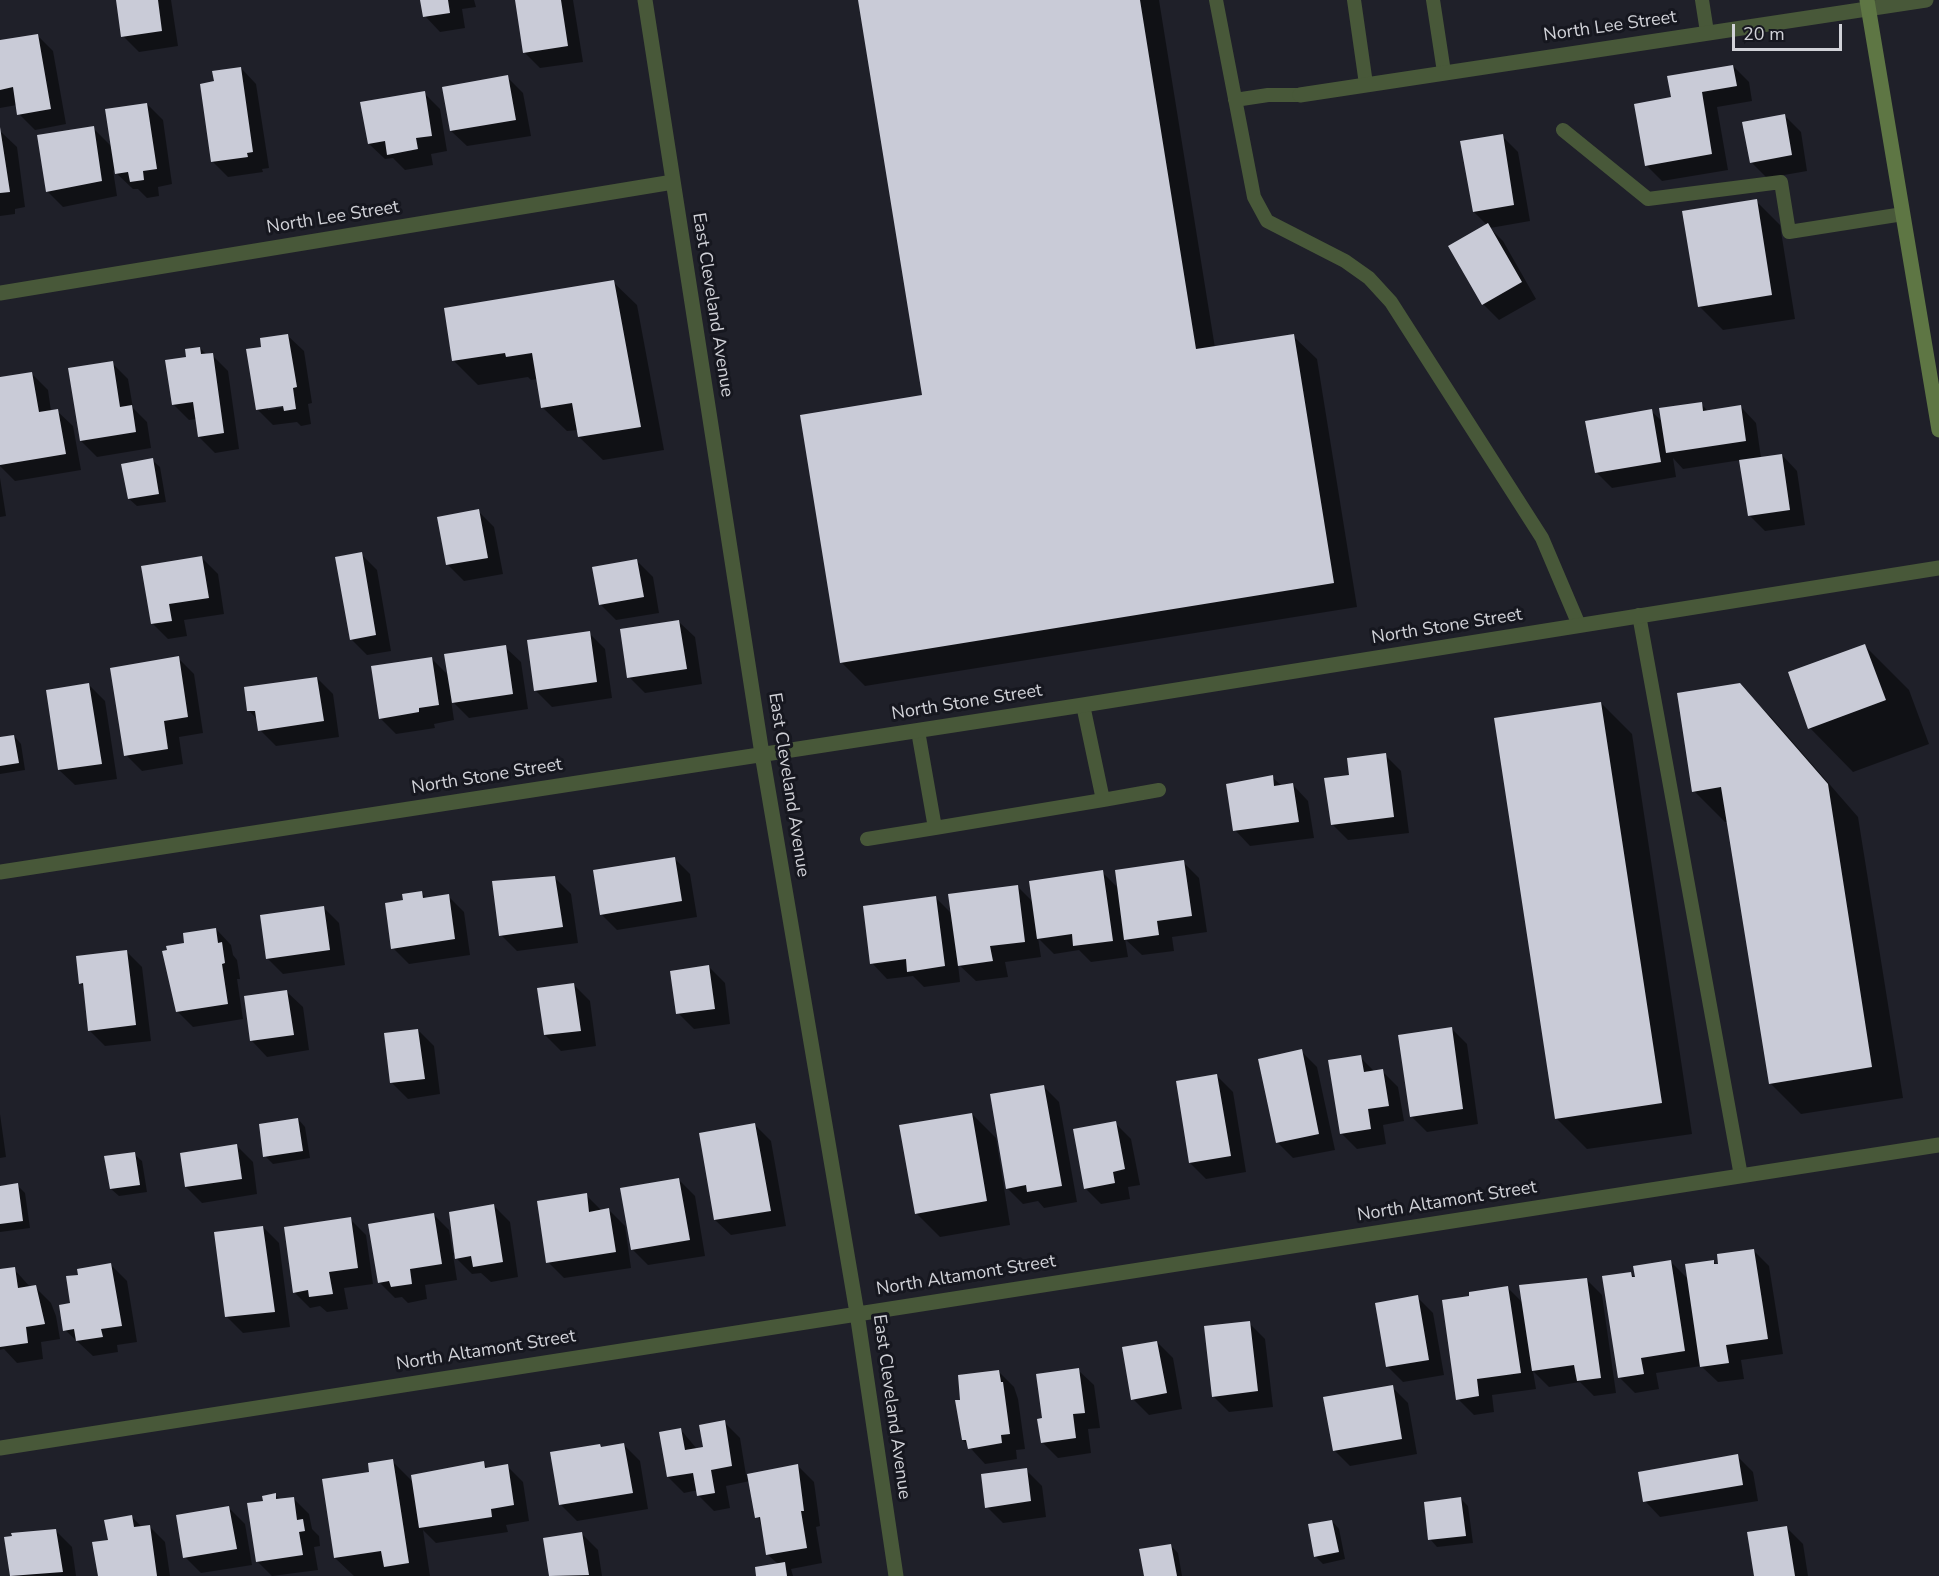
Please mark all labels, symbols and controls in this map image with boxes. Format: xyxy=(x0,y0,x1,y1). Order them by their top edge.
street label: North Lee Street xyxy=(1542,7,1678,47)
scale bar xyxy=(1735,12,1844,50)
text: 20 m xyxy=(1743,22,1785,46)
street label: North Lee Street xyxy=(265,197,401,239)
street label: East Cleveland Avenue xyxy=(687,211,737,399)
street label: North Stone Street xyxy=(1370,604,1524,650)
street label: North Stone Street xyxy=(890,680,1044,726)
street label: East Cleveland Avenue xyxy=(763,691,813,879)
street label: North Stone Street xyxy=(410,754,564,800)
street label: North Altamont Street xyxy=(1356,1177,1538,1227)
street label: North Altamont Street xyxy=(875,1251,1057,1301)
street label: East Cleveland Avenue xyxy=(867,1313,915,1501)
street label: North Altamont Street xyxy=(395,1326,577,1376)

